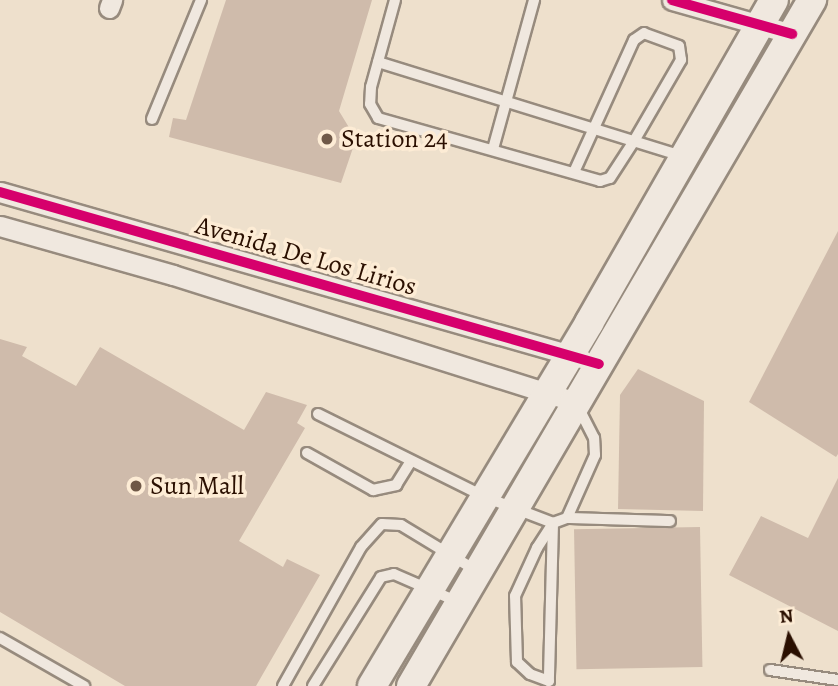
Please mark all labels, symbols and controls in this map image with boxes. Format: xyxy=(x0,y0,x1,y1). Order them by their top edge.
place label: Station 24 xyxy=(341,123,448,155)
marker: Station 24 xyxy=(319,131,335,147)
street label: Avenida De Los Lirios xyxy=(192,210,420,302)
place label: Sun Mall xyxy=(150,470,244,502)
marker: Sun Mall xyxy=(128,478,144,494)
north arrow xyxy=(754,602,824,672)
text: N xyxy=(778,602,795,630)

